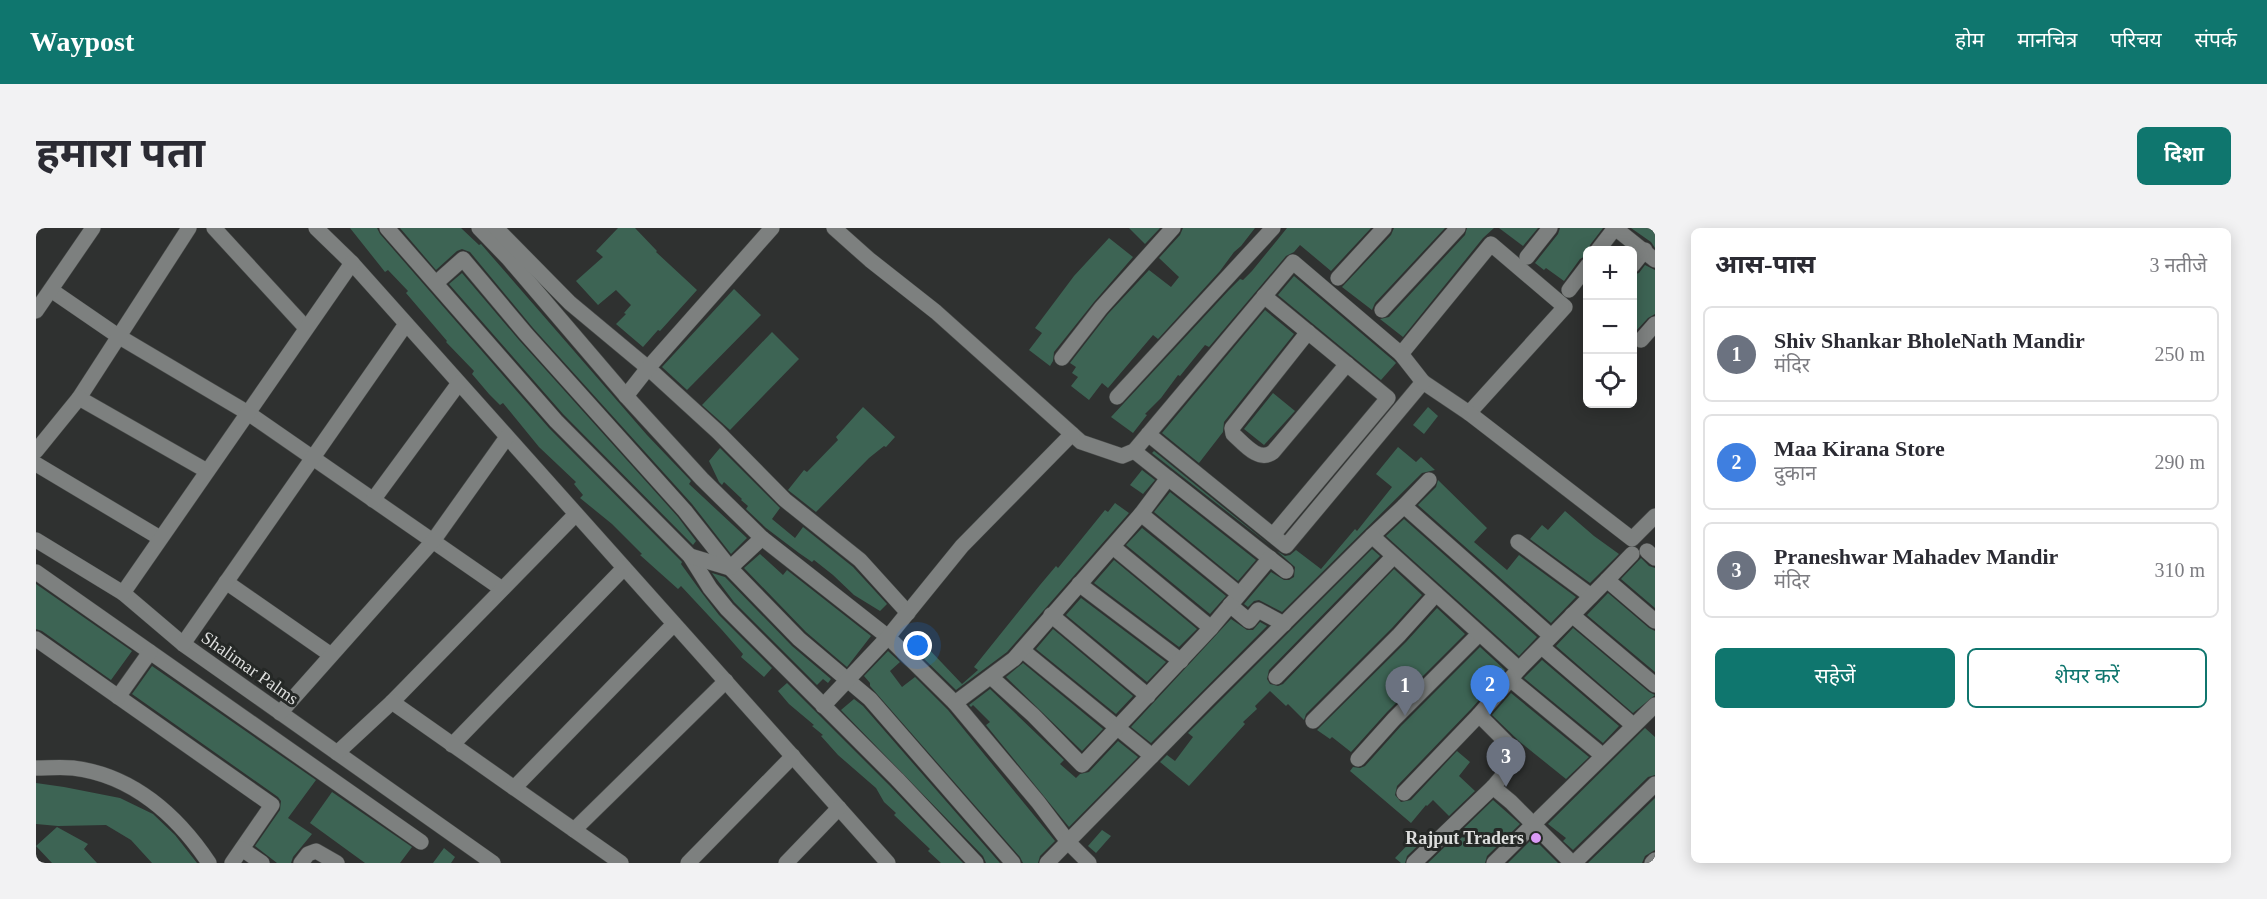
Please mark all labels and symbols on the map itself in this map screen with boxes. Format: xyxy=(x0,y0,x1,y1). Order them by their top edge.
street label: Shalimar Palms xyxy=(198,627,302,709)
your location xyxy=(903,631,932,660)
pin: 1 xyxy=(1386,666,1424,716)
pin: 2 xyxy=(1470,666,1510,715)
pin: 3 xyxy=(1486,738,1526,787)
place label: Rajput Traders xyxy=(1405,828,1524,848)
marker: Rajput Traders xyxy=(1529,831,1543,845)

